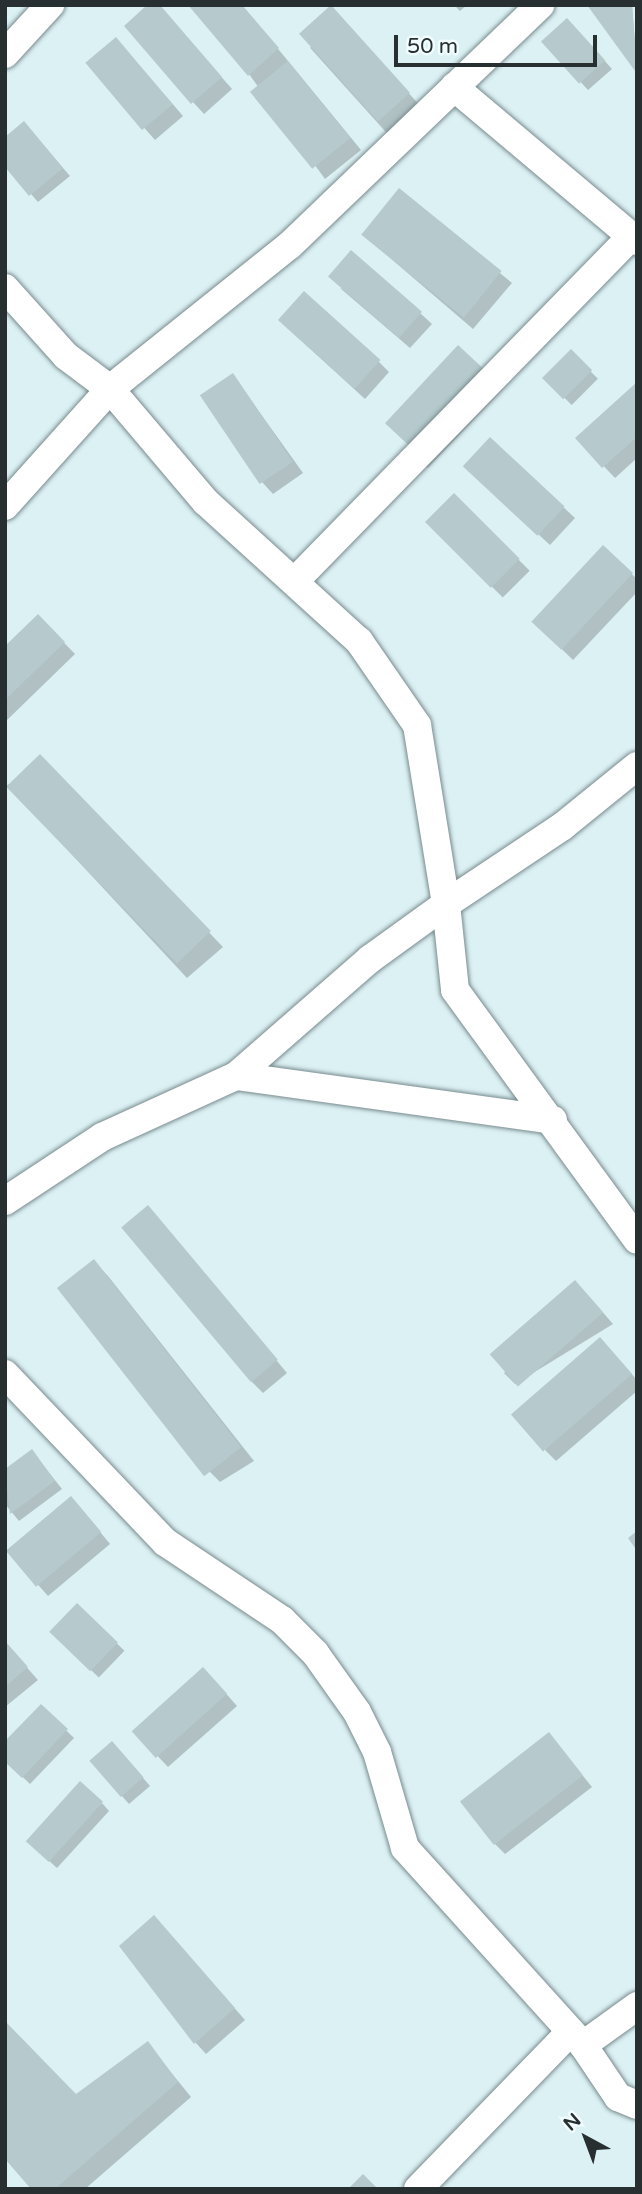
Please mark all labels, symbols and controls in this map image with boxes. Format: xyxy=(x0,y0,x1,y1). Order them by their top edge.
scale bar xyxy=(397,21,600,65)
text: 50 m xyxy=(407,34,458,59)
north arrow xyxy=(551,2103,621,2173)
text: N xyxy=(559,2109,585,2135)

